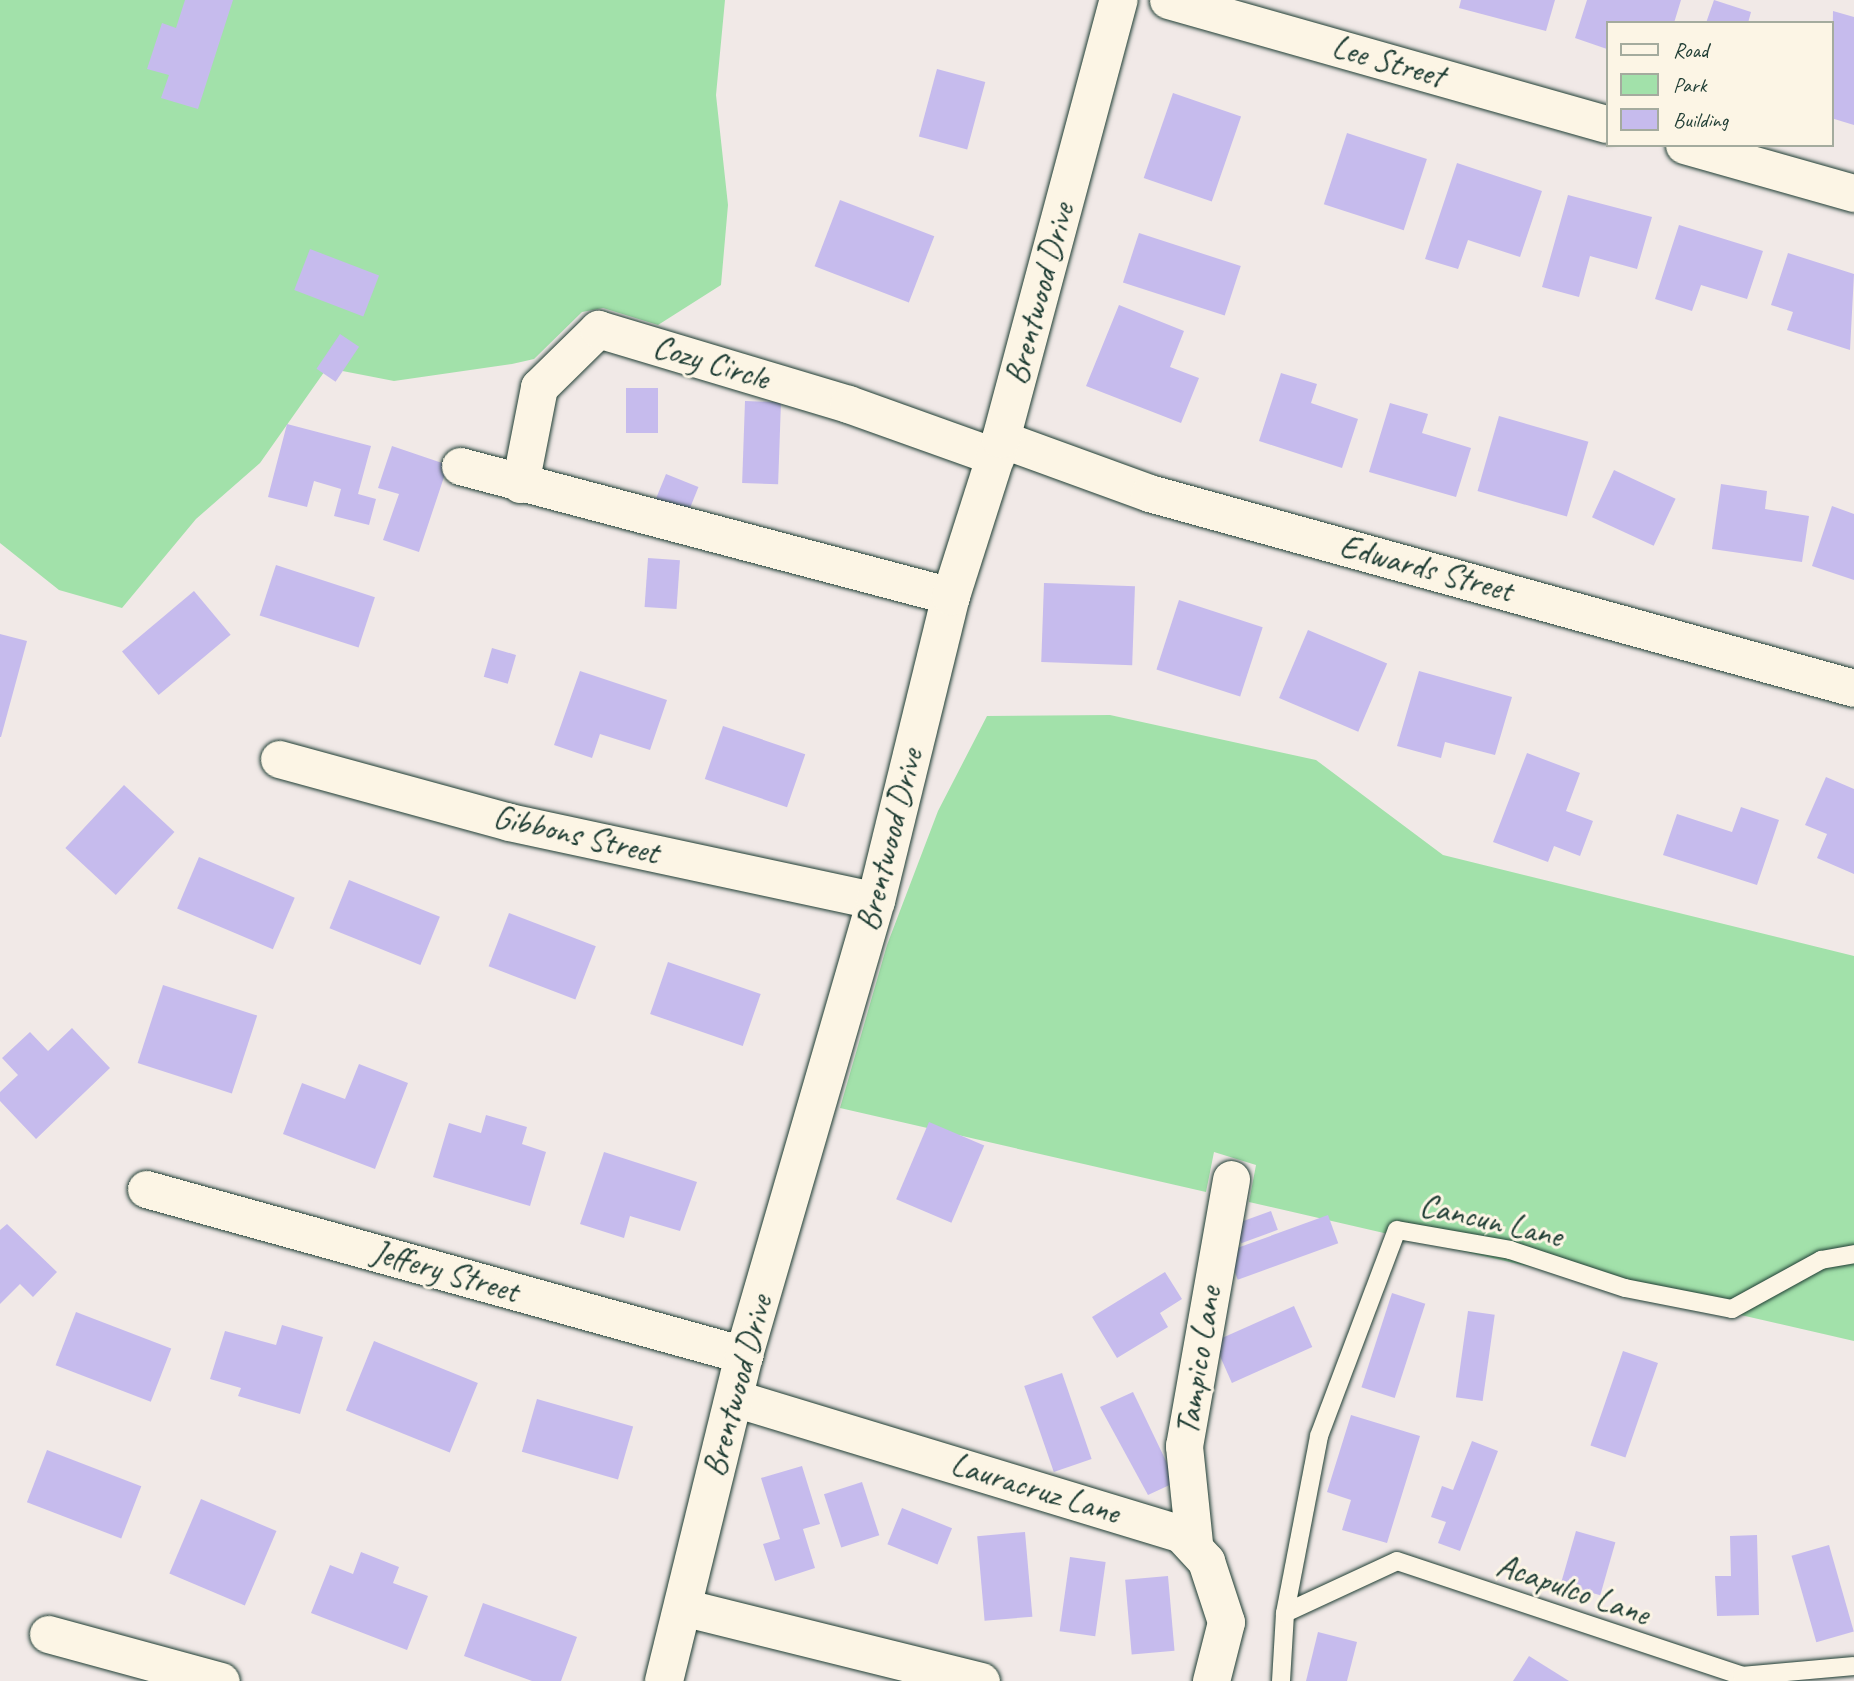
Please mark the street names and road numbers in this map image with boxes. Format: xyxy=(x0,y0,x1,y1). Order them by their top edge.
street label: Lee Street xyxy=(1327,27,1449,97)
street label: Brentwood Drive xyxy=(997,199,1083,389)
street label: Cozy Circle xyxy=(649,327,773,399)
street label: Edwards Street xyxy=(1335,527,1517,611)
street label: Brentwood Drive xyxy=(848,745,932,935)
street label: Gibbons Street xyxy=(489,797,663,873)
street label: Cancun Lane xyxy=(1416,1185,1566,1257)
street label: Jeffery Street xyxy=(367,1232,523,1312)
street label: Tampico Lane xyxy=(1168,1284,1230,1438)
street label: Brentwood Drive xyxy=(695,1291,781,1481)
street label: Lauracruz Lane xyxy=(945,1444,1125,1534)
street label: Acapulco Lane xyxy=(1492,1545,1654,1635)

